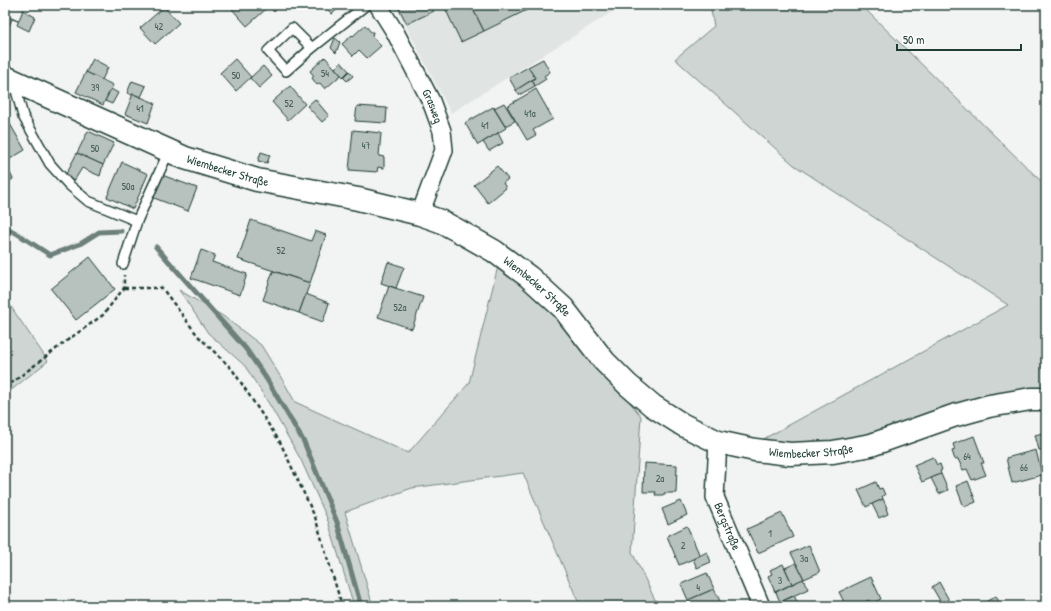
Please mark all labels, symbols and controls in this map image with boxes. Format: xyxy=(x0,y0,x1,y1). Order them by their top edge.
house number: 42 xyxy=(155,20,164,33)
scale bar xyxy=(897,26,1021,52)
text: 50 m xyxy=(903,31,924,48)
house number: 54 xyxy=(321,67,329,80)
house number: 50 xyxy=(232,69,241,82)
house number: 39 xyxy=(91,81,99,94)
street label: Grasweg xyxy=(418,86,447,125)
house number: 52 xyxy=(285,97,294,110)
house number: 41 xyxy=(136,102,144,115)
house number: 41a xyxy=(524,107,536,120)
house number: 41 xyxy=(481,119,489,132)
house number: 47 xyxy=(362,139,370,152)
house number: 50 xyxy=(91,142,100,155)
street label: Wiembecker Straße xyxy=(185,150,270,190)
house number: 50a xyxy=(122,180,134,193)
house number: 52 xyxy=(277,244,286,257)
street label: Wiembecker Straße xyxy=(500,252,575,320)
house number: 52a xyxy=(394,301,406,314)
street label: Wiembecker Straße xyxy=(768,439,855,462)
house number: 64 xyxy=(963,450,971,463)
house number: 66 xyxy=(1020,461,1028,474)
house number: 2a xyxy=(656,472,664,485)
street label: Bergstraße xyxy=(710,500,746,553)
house number: 1 xyxy=(768,527,772,540)
house number: 2 xyxy=(681,539,686,552)
house number: 3a xyxy=(800,552,808,565)
house number: 3 xyxy=(778,574,783,587)
house number: 4 xyxy=(696,581,700,594)

